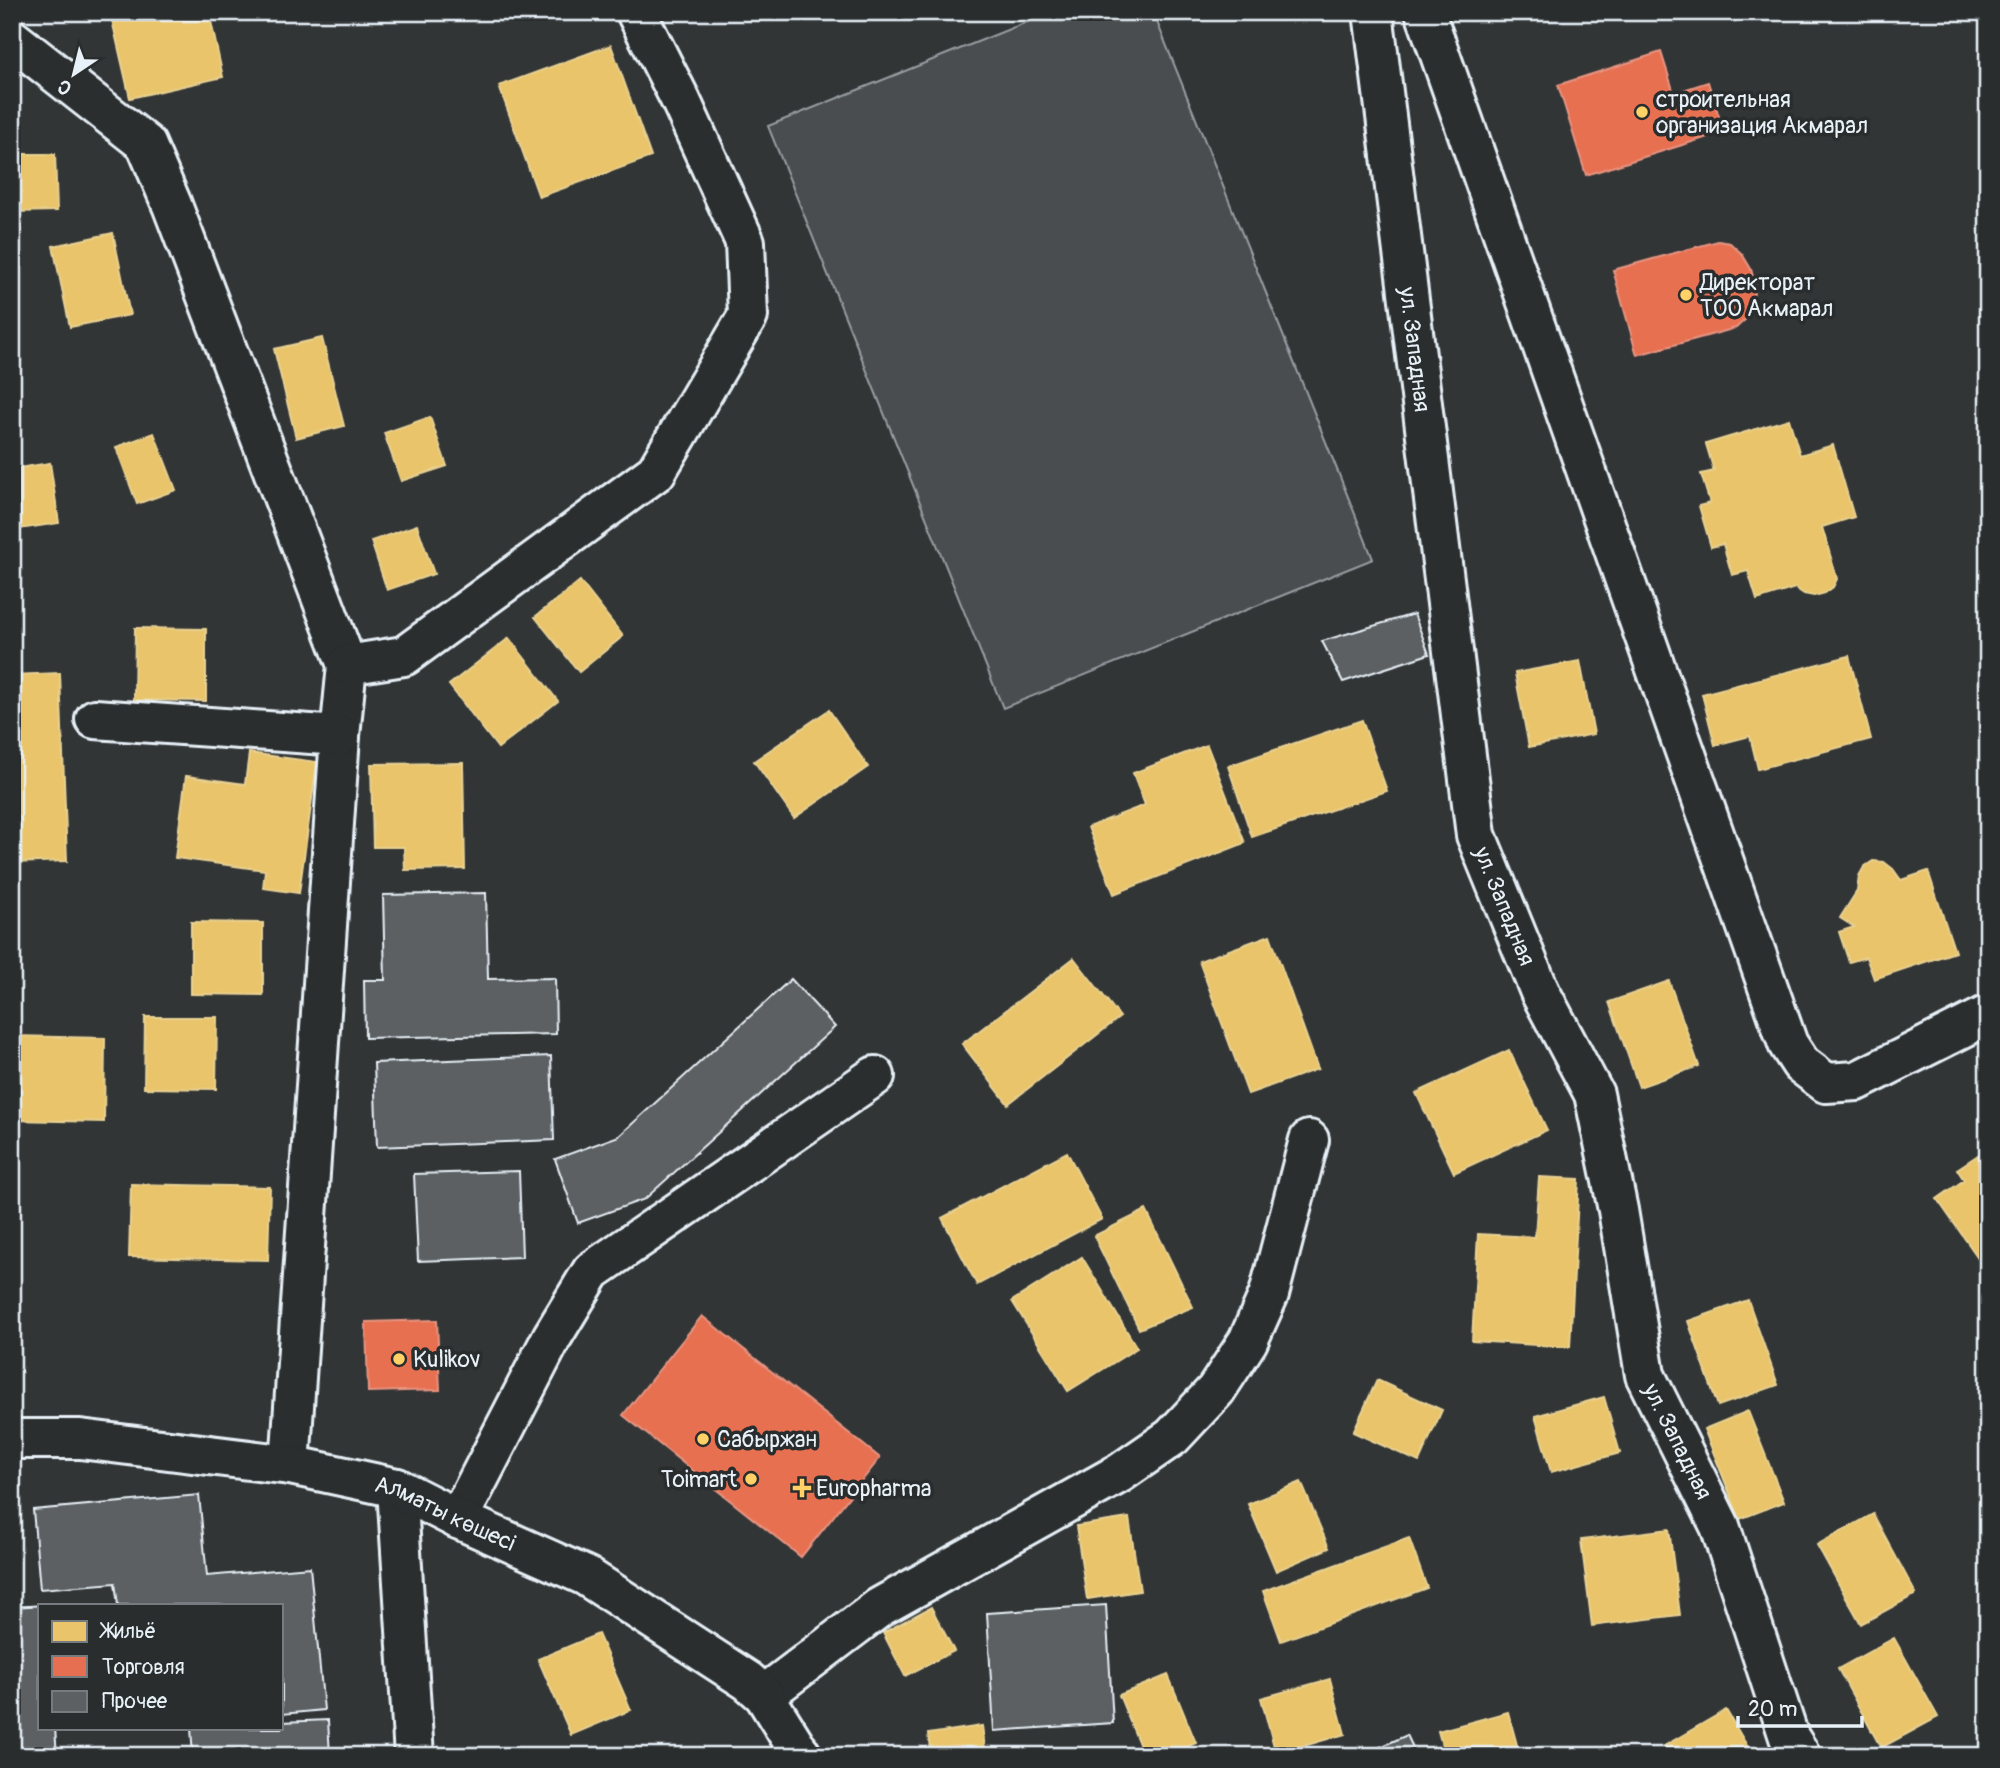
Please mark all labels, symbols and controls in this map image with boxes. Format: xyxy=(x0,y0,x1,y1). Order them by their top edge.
north arrow xyxy=(38,38,108,108)
text: С xyxy=(53,74,77,100)
place label: строительная организация Акмарал xyxy=(1656,85,1868,140)
marker: строительная организация Акмарал xyxy=(1634,104,1650,120)
place label: Директорат ТОО Акмарал xyxy=(1699,268,1833,323)
street label: ул. Западная xyxy=(1393,284,1437,414)
marker: Директорат ТОО Акмарал xyxy=(1678,287,1694,303)
street label: ул. Западная xyxy=(1467,841,1542,970)
place label: Kulikov xyxy=(413,1345,480,1374)
marker: Kulikov xyxy=(391,1351,407,1367)
street label: ул. Западная xyxy=(1637,1378,1719,1504)
place label: Сабыржан xyxy=(717,1425,817,1454)
marker: Сабыржан xyxy=(695,1431,711,1447)
place label: Toimart xyxy=(661,1465,738,1494)
street label: Алматы көшесі xyxy=(372,1469,520,1557)
marker: Toimart xyxy=(743,1471,759,1487)
place label: Europharma xyxy=(816,1474,932,1503)
marker: Europharma xyxy=(794,1480,810,1496)
legend xyxy=(38,1604,284,1730)
text: Жильё xyxy=(99,1618,156,1645)
text: Торговля xyxy=(102,1654,185,1681)
scale bar xyxy=(1738,1684,1862,1728)
text: Прочее xyxy=(102,1688,168,1715)
text: 20 m xyxy=(1748,1696,1797,1723)

